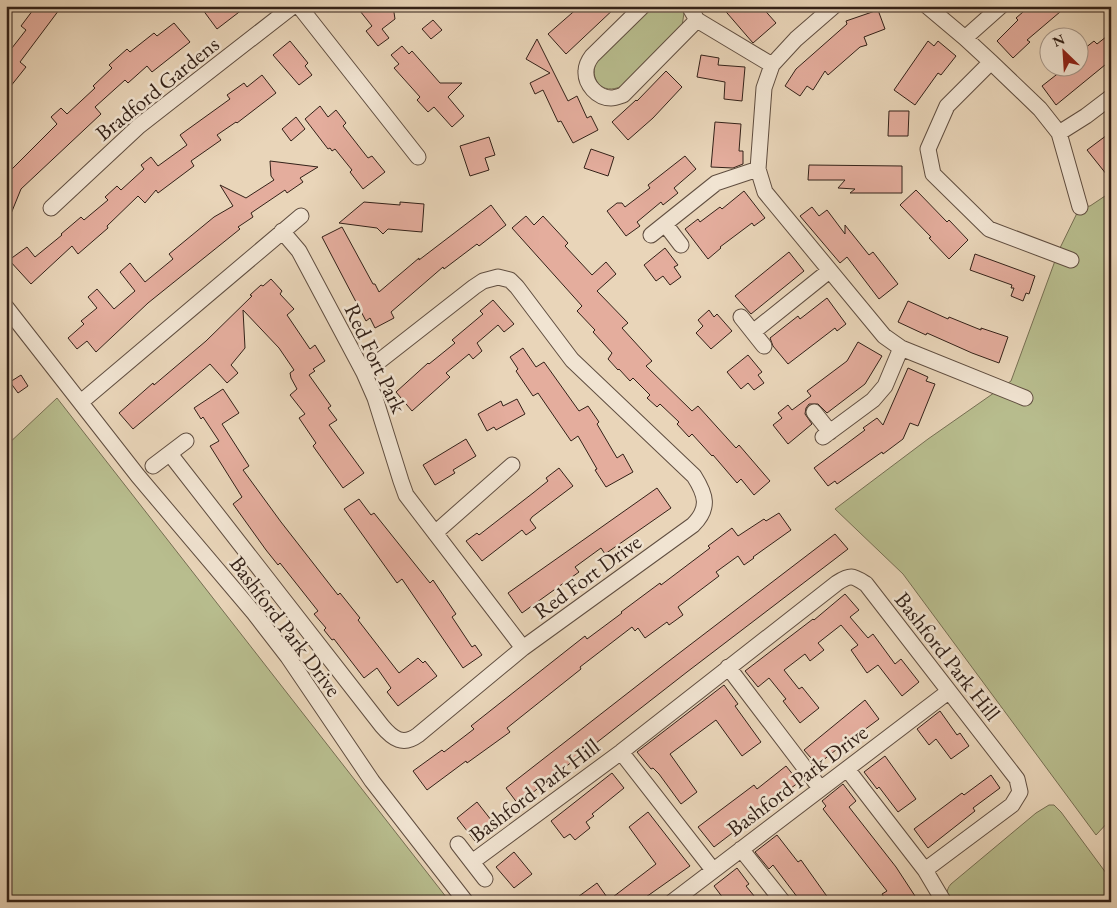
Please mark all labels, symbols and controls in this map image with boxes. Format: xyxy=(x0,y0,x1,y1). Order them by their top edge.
north arrow xyxy=(1040,28,1090,78)
text: N xyxy=(1050,29,1068,51)
street label: Bradford Gardens xyxy=(90,30,225,147)
street label: Red Fort Park xyxy=(338,299,414,418)
street label: Red Fort Drive xyxy=(528,527,647,625)
street label: Bashford Park Drive xyxy=(223,550,348,703)
street label: Bashford Park Hill xyxy=(888,586,1007,727)
street label: Bashford Park Drive xyxy=(721,718,874,843)
street label: Bashford Park Hill xyxy=(463,732,605,849)

